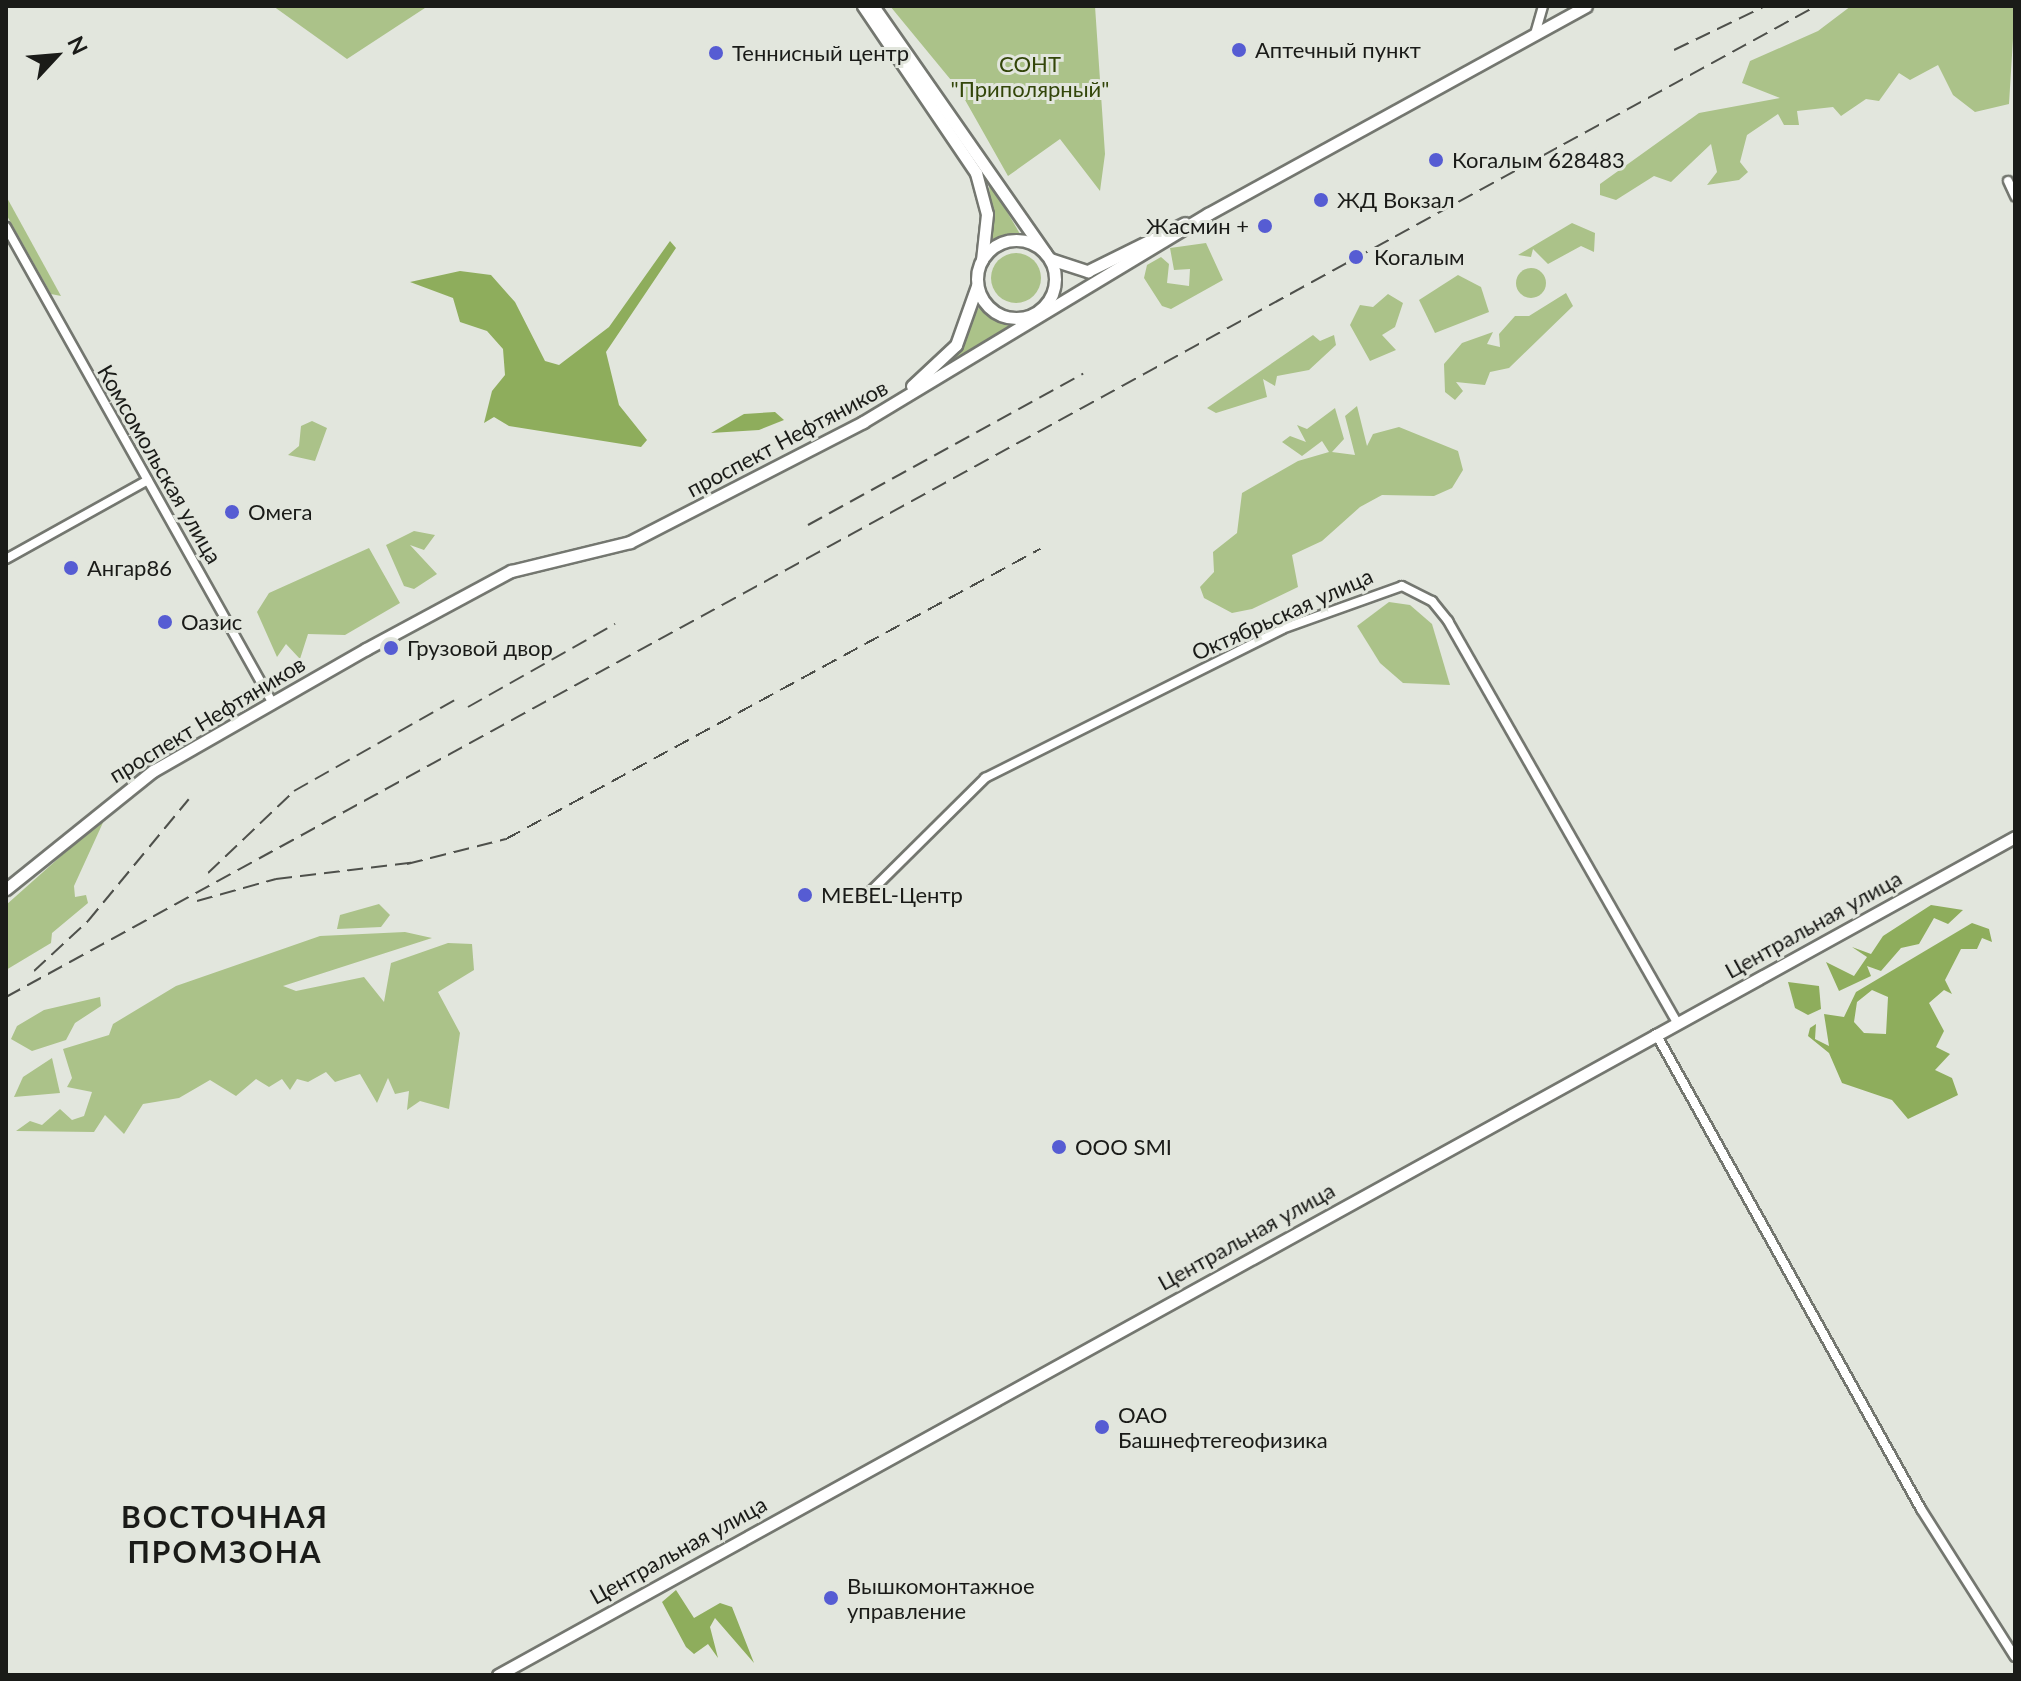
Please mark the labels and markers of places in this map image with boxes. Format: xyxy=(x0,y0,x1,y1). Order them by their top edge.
place label: Аптечный пункт xyxy=(1255,37,1421,63)
place label: Теннисный центр xyxy=(732,40,909,66)
marker: Аптечный пункт xyxy=(1230,41,1248,59)
marker: Теннисный центр xyxy=(707,44,725,62)
place label: Когалым 628483 xyxy=(1452,147,1625,173)
marker: Когалым 628483 xyxy=(1427,151,1445,169)
place label: ЖД Вокзал xyxy=(1337,187,1455,213)
marker: ЖД Вокзал xyxy=(1312,191,1330,209)
place label: Жасмин + xyxy=(1146,213,1249,239)
marker: Жасмин + xyxy=(1256,217,1274,235)
place label: Когалым xyxy=(1374,244,1465,270)
marker: Когалым xyxy=(1345,246,1367,268)
place label: Омега xyxy=(248,499,312,525)
marker: Омега xyxy=(223,503,241,521)
place label: Ангар86 xyxy=(87,555,172,581)
marker: Ангар86 xyxy=(62,559,80,577)
place label: Оазис xyxy=(181,609,242,635)
marker: Оазис xyxy=(156,613,174,631)
place label: Грузовой двор xyxy=(407,635,553,661)
marker: Грузовой двор xyxy=(382,639,400,657)
place label: MEBEL-Центр xyxy=(821,882,963,908)
marker: MEBEL-Центр xyxy=(796,886,814,904)
place label: OOO SMI xyxy=(1075,1134,1172,1160)
marker: OOO SMI xyxy=(1050,1138,1068,1156)
place label: ОАО Башнефтегеофизика xyxy=(1118,1401,1328,1452)
marker: ОАО Башнефтегеофизика xyxy=(1093,1418,1111,1436)
place label: Вышкомонтажное управление xyxy=(847,1572,1035,1624)
marker: Вышкомонтажное управление xyxy=(822,1589,840,1607)

